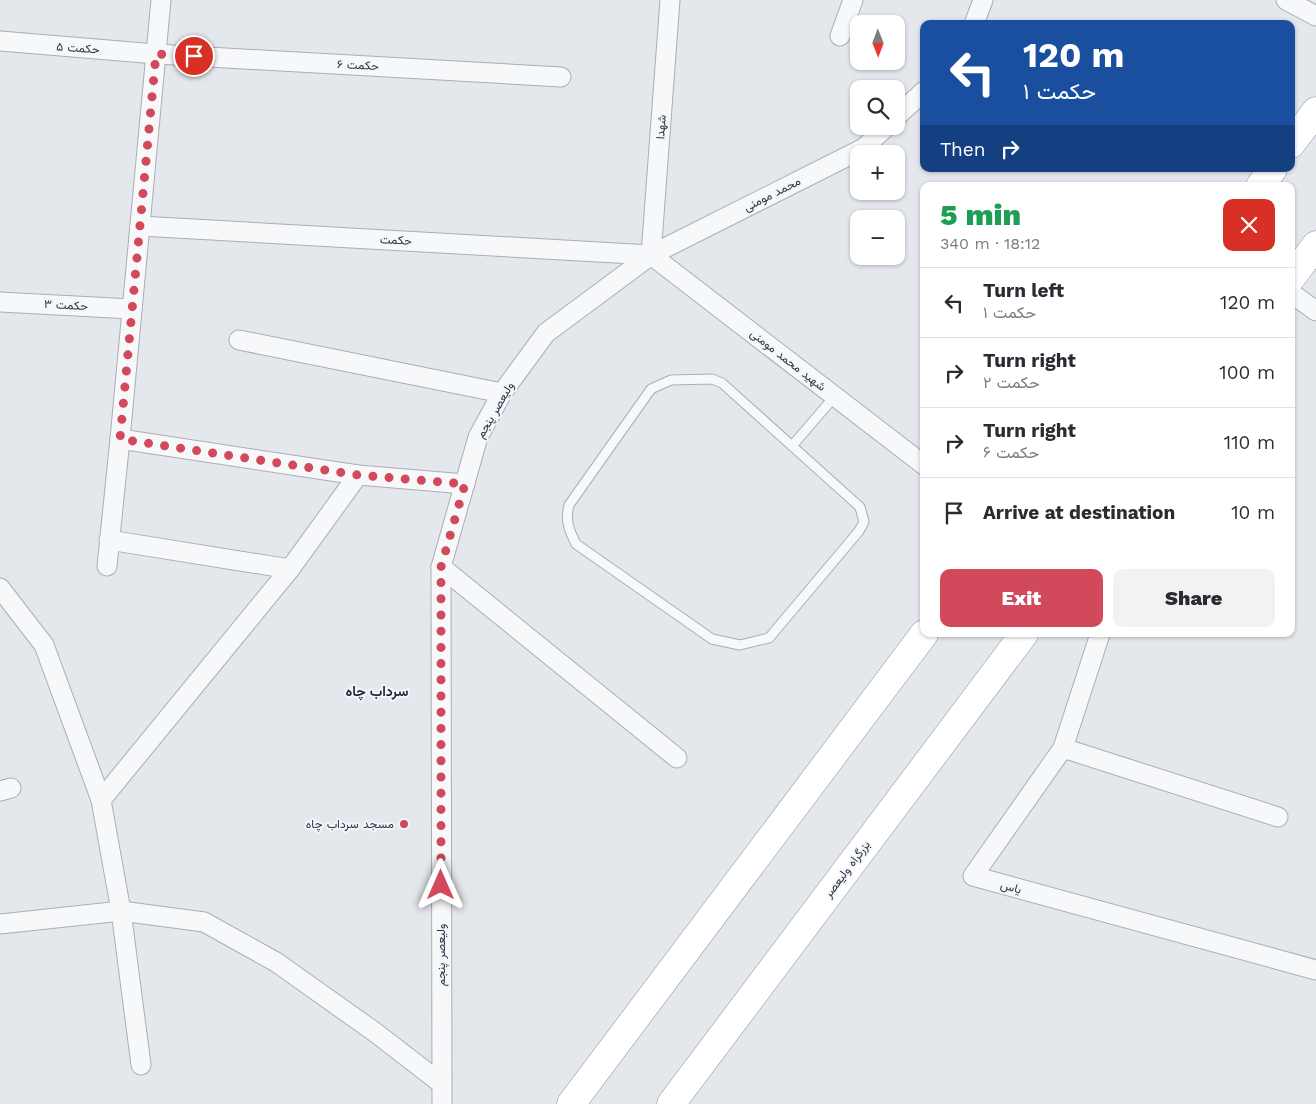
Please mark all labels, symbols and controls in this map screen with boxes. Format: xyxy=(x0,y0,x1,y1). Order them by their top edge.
north arrow xyxy=(850,15,905,70)
map controls xyxy=(850,15,905,265)
text: 120 m xyxy=(1023,34,1124,76)
pin xyxy=(173,35,215,77)
street label: حکمت ۵ xyxy=(56,40,100,56)
icon: left xyxy=(940,40,1005,105)
icon: arrive xyxy=(180,42,208,70)
street label: حکمت ۶ xyxy=(337,57,379,73)
text: حکمت ۱ xyxy=(1023,79,1096,104)
button: search xyxy=(850,80,905,135)
street label: شهدا xyxy=(653,114,670,140)
icon: right xyxy=(996,135,1024,163)
text: Then xyxy=(940,138,986,161)
button: + xyxy=(850,145,905,200)
street label: محمد مومنی xyxy=(741,174,803,215)
text: 5 min xyxy=(940,197,1021,232)
button: close xyxy=(1223,199,1275,251)
button: − xyxy=(850,210,905,265)
street label: حکمت xyxy=(380,232,412,248)
text: 340 m · 18:12 xyxy=(940,234,1040,253)
text: Turn left xyxy=(983,279,1064,302)
icon: left xyxy=(940,289,968,317)
text: 120 m xyxy=(1220,291,1275,314)
street label: حکمت ۳ xyxy=(44,297,88,313)
text: حکمت ۱ xyxy=(983,303,1036,322)
street label: شهید محمد مومنی xyxy=(747,326,829,395)
text: Turn right xyxy=(983,349,1076,372)
icon: right xyxy=(940,359,968,387)
text: 100 m xyxy=(1219,361,1275,384)
text: حکمت ۲ xyxy=(983,373,1040,392)
street label: ولیعصر پنجم xyxy=(473,379,518,441)
text: Turn right xyxy=(983,419,1076,442)
icon: right xyxy=(940,429,968,457)
text: 110 m xyxy=(1224,431,1275,454)
text: حکمت ۶ xyxy=(983,443,1039,462)
icon: arrive xyxy=(940,499,968,527)
text: Arrive at destination xyxy=(983,501,1175,524)
text: 10 m xyxy=(1231,501,1275,524)
button: Exit xyxy=(940,569,1103,627)
button: Share xyxy=(1113,569,1275,627)
district label: سرداب چاه xyxy=(346,683,408,701)
place label: مسجد سرداب چاه xyxy=(306,817,394,832)
marker: مسجد سرداب چاه xyxy=(398,818,410,830)
street label: بزرگراه ولیعصر xyxy=(820,838,874,902)
position arrow xyxy=(414,858,466,910)
street label: یاس xyxy=(999,877,1023,898)
street label: ولیعصر پنجم xyxy=(434,924,449,986)

